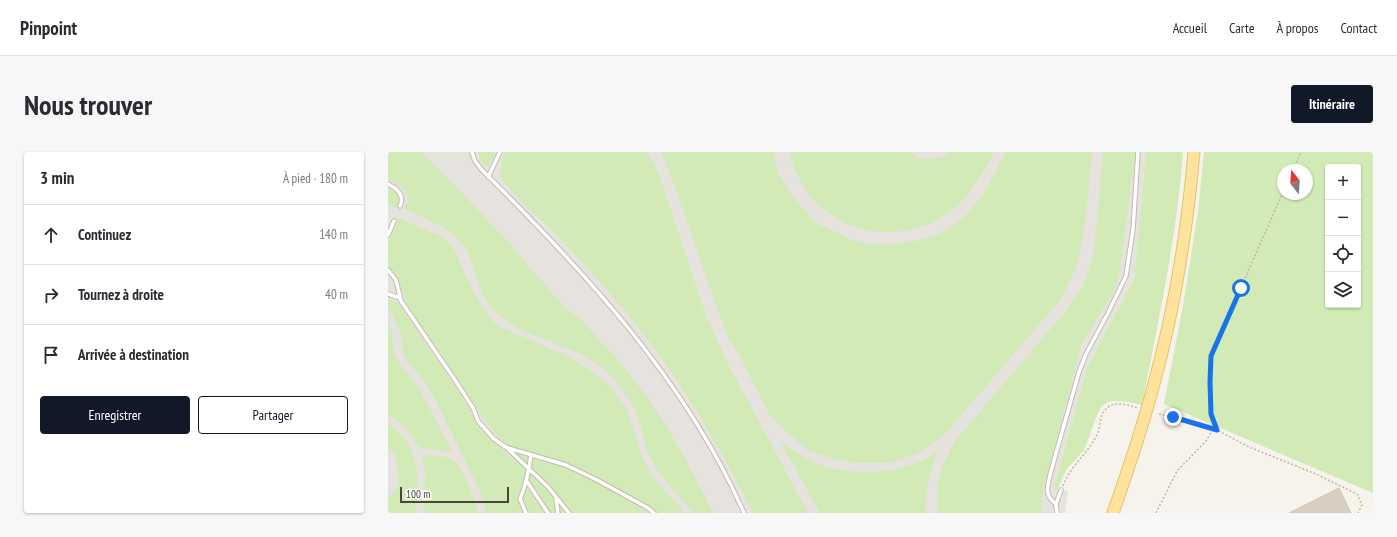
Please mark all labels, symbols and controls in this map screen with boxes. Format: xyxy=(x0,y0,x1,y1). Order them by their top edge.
text: Pinpoint xyxy=(20,16,77,40)
text: Accueil xyxy=(1173,19,1207,37)
text: Carte xyxy=(1229,19,1255,37)
text: À propos xyxy=(1277,19,1319,37)
text: Contact xyxy=(1341,19,1377,37)
button: Itinéraire xyxy=(1291,85,1373,123)
text: Nous trouver xyxy=(24,86,152,123)
north arrow xyxy=(1277,164,1313,200)
map controls xyxy=(1325,164,1361,308)
button: + xyxy=(1325,164,1361,200)
text: 3 min xyxy=(40,167,74,189)
text: À pied · 180 m xyxy=(283,170,348,187)
button: − xyxy=(1325,200,1361,236)
icon: ahead xyxy=(40,224,62,246)
text: Continuez xyxy=(78,225,131,244)
text: 140 m xyxy=(319,226,348,243)
button: locate xyxy=(1325,236,1361,272)
button: layers xyxy=(1325,272,1361,308)
route start xyxy=(1232,279,1250,297)
icon: right xyxy=(40,284,62,306)
text: Tournez à droite xyxy=(78,285,164,304)
text: 40 m xyxy=(325,286,348,303)
icon: arrive xyxy=(40,344,62,366)
text: Arrivée à destination xyxy=(78,345,189,364)
button: Enregistrer xyxy=(40,396,190,434)
button: Partager xyxy=(198,396,348,434)
route end xyxy=(1164,408,1182,426)
scale bar xyxy=(400,485,509,504)
text: 100 m xyxy=(406,487,430,501)

